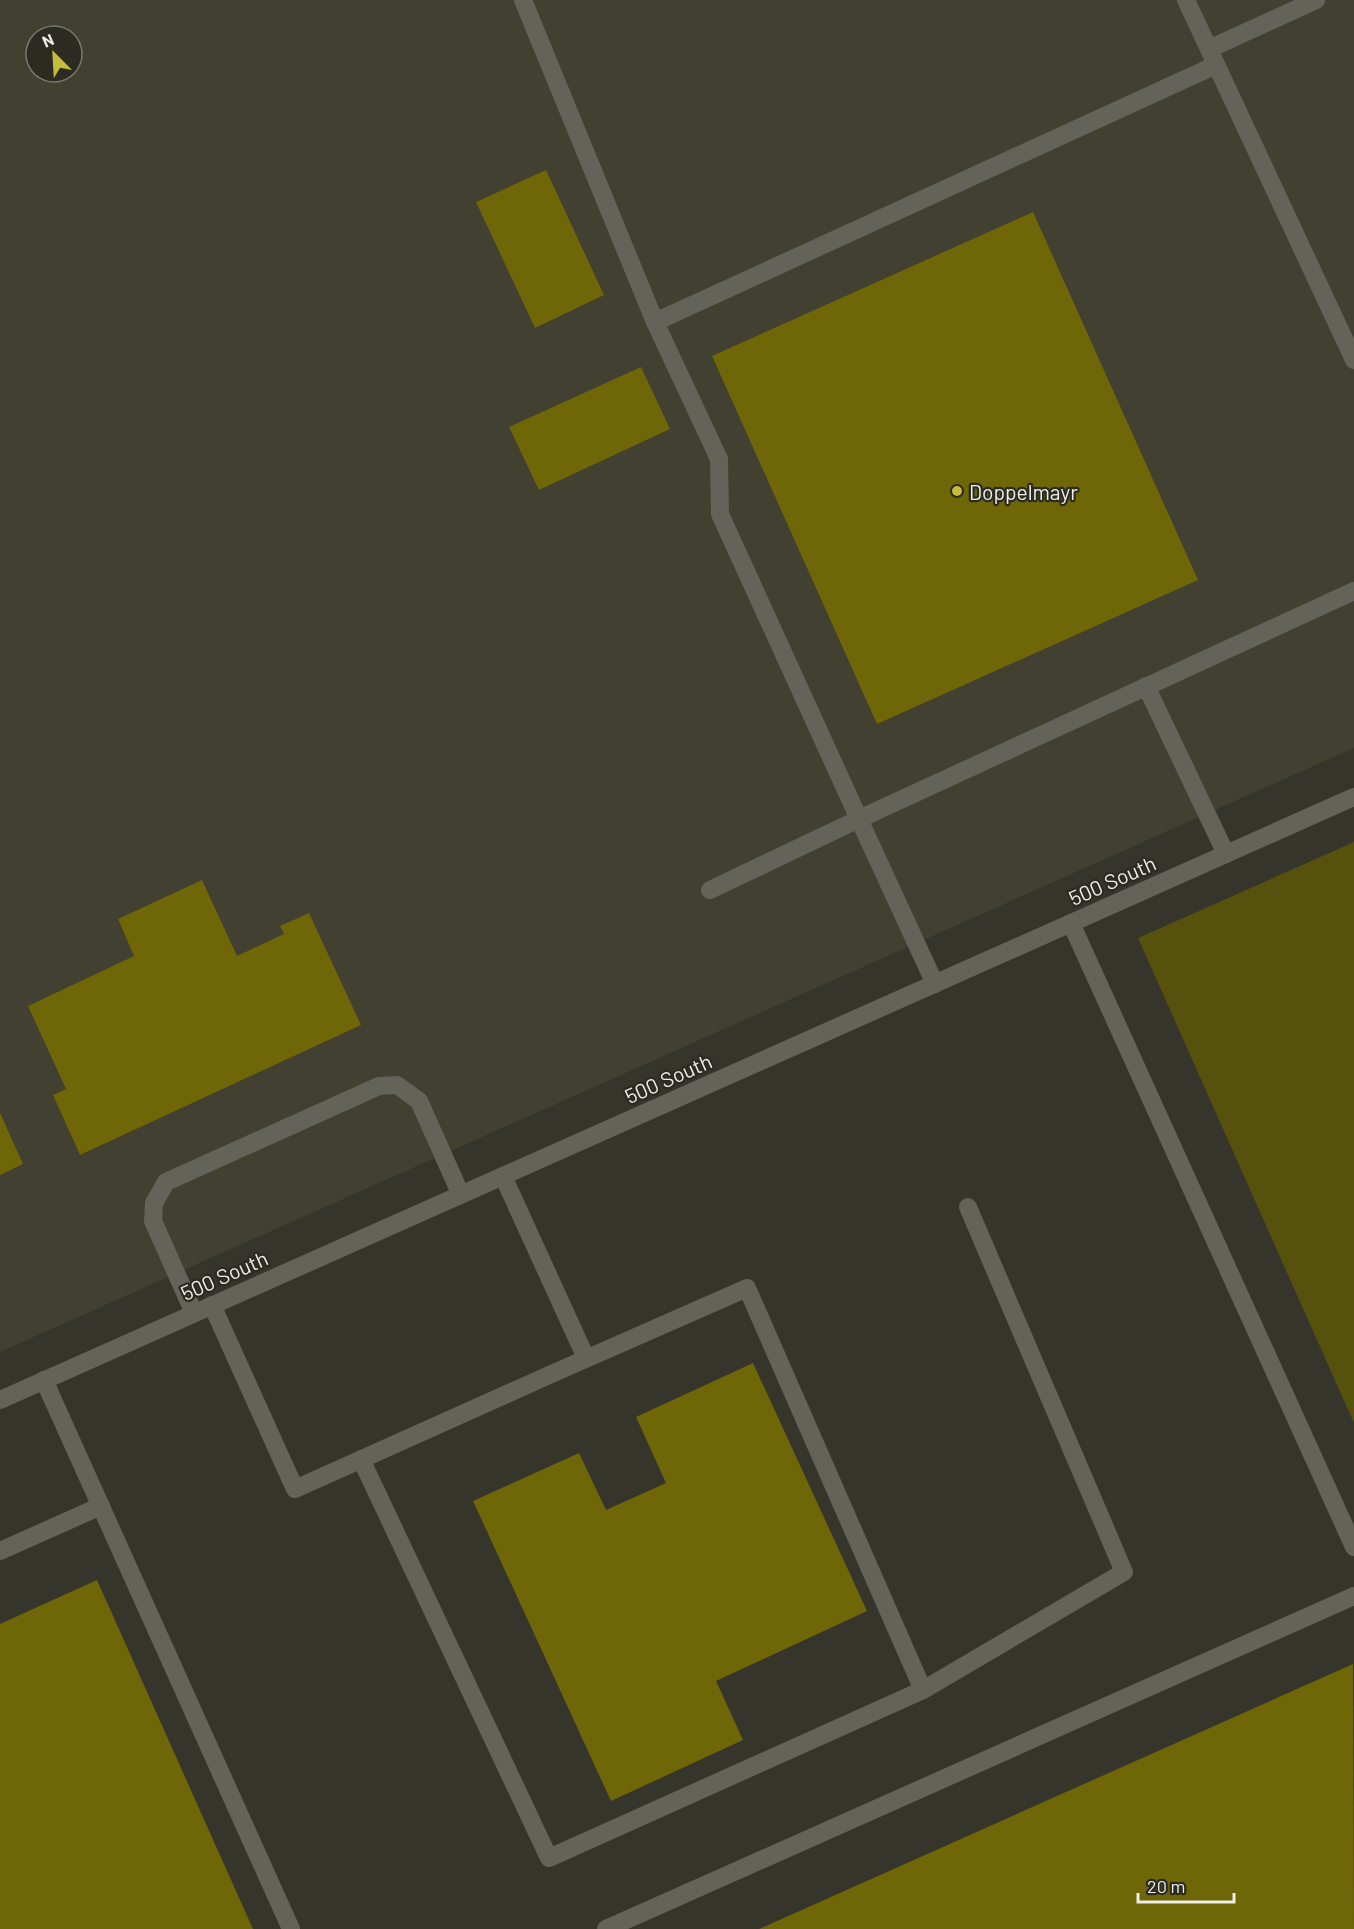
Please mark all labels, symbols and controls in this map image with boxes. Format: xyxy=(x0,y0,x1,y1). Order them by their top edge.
north arrow xyxy=(24,24,84,84)
text: N xyxy=(39,29,56,51)
place label: Doppelmayr xyxy=(969,479,1078,504)
marker: Doppelmayr xyxy=(950,484,964,498)
street label: 500 South xyxy=(1065,850,1159,910)
street label: 500 South xyxy=(621,1048,715,1108)
street label: 500 South xyxy=(177,1245,271,1305)
scale bar xyxy=(1138,1866,1234,1904)
text: 20 m xyxy=(1147,1875,1185,1897)

